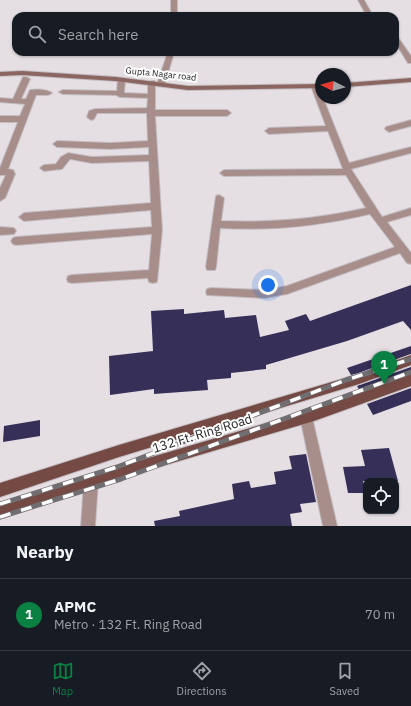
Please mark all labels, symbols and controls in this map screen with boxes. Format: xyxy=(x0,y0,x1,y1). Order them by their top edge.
search box xyxy=(12,12,399,56)
icon: search xyxy=(26,23,48,45)
text: Search here xyxy=(58,25,138,44)
street label: Gupta Nagar road xyxy=(125,64,197,83)
north arrow xyxy=(315,68,351,104)
your location xyxy=(258,275,278,295)
pin: 1 xyxy=(371,351,397,384)
street label: 132 Ft. Ring Road xyxy=(150,410,254,457)
map controls xyxy=(363,478,399,514)
button: locate xyxy=(363,478,399,514)
text: Nearby xyxy=(16,541,74,563)
text: APMC xyxy=(54,597,96,616)
text: 1 xyxy=(25,606,33,623)
text: 70 m xyxy=(365,606,395,623)
text: Metro · 132 Ft. Ring Road xyxy=(54,616,202,633)
tab: Map xyxy=(52,660,74,698)
tab: Directions xyxy=(177,660,227,698)
tab: Saved xyxy=(330,660,359,698)

